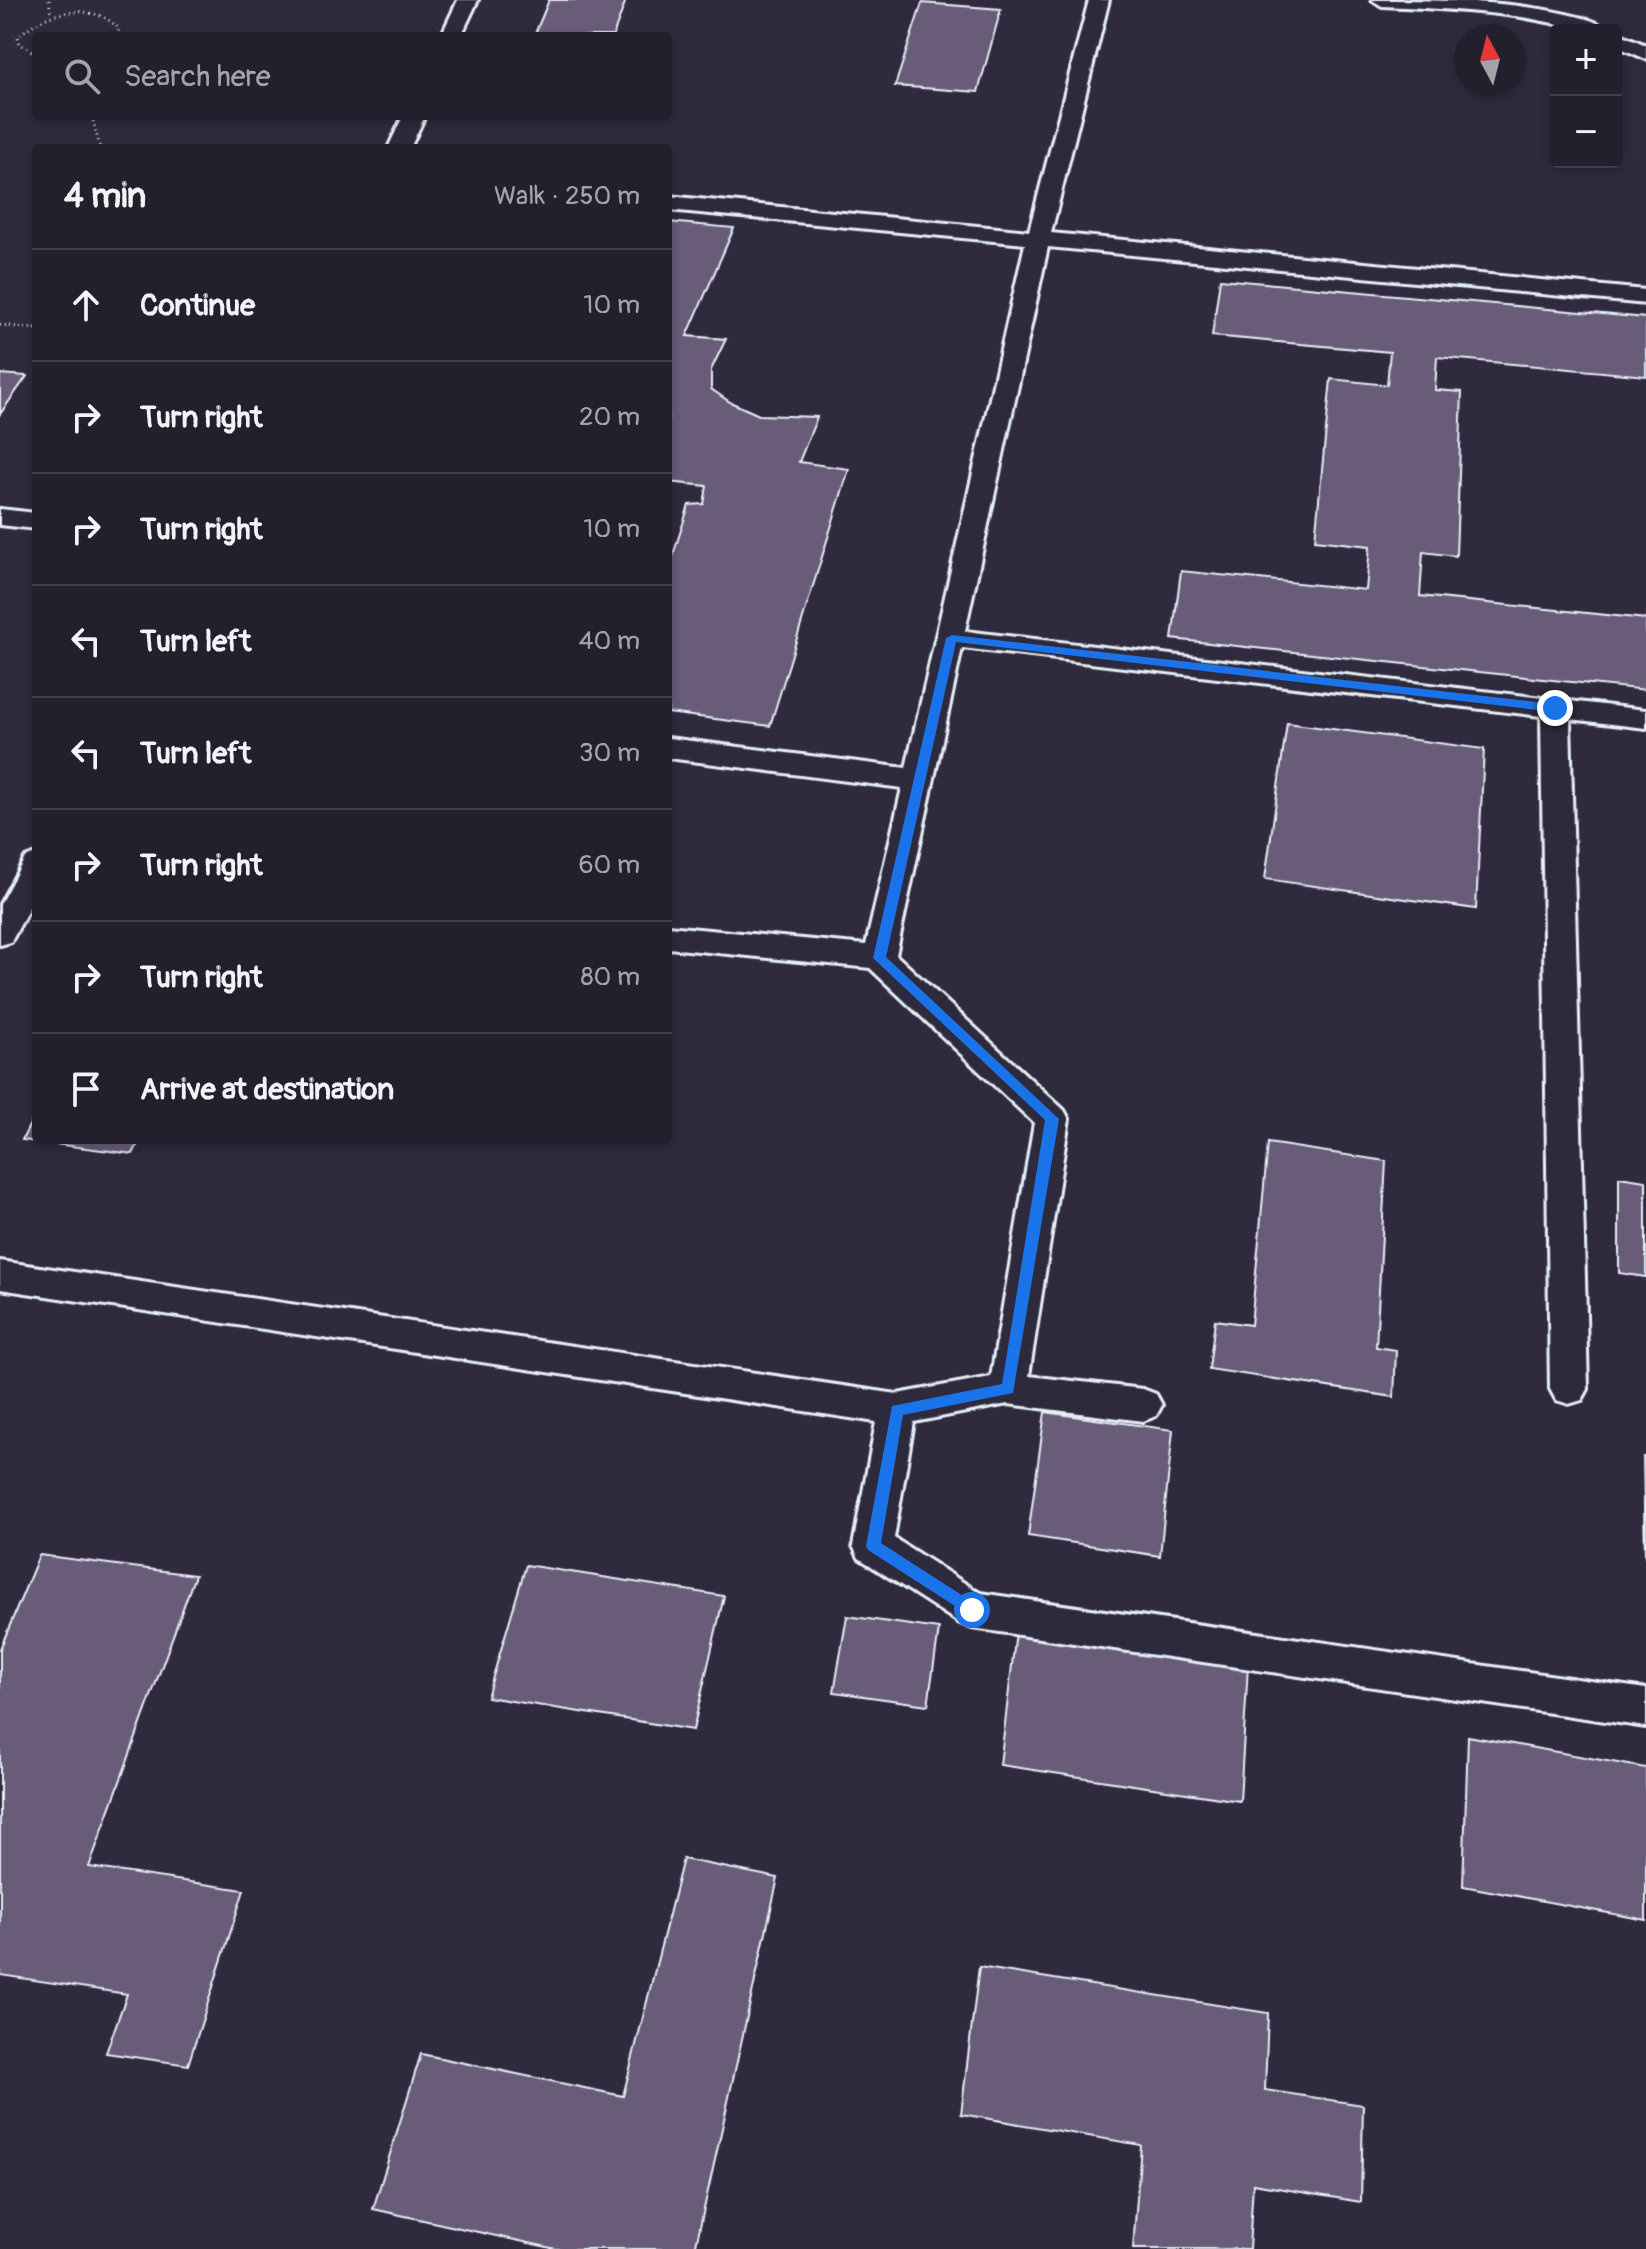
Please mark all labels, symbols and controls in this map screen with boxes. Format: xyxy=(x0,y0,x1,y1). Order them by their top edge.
north arrow xyxy=(1454,24,1526,96)
map controls xyxy=(1550,24,1622,168)
button: + xyxy=(1550,24,1622,96)
search box xyxy=(32,32,672,120)
icon: search xyxy=(60,54,104,98)
text: Search here xyxy=(124,58,271,95)
button: − xyxy=(1550,96,1622,168)
text: 4 min xyxy=(64,175,146,218)
text: Walk · 250 m xyxy=(494,180,640,212)
icon: ahead xyxy=(64,283,108,327)
text: Continue xyxy=(140,287,255,324)
text: 10 m xyxy=(583,289,640,321)
icon: right xyxy=(64,395,108,439)
text: Turn right xyxy=(140,399,263,436)
text: 20 m xyxy=(579,401,640,433)
icon: right xyxy=(64,507,108,551)
text: Turn right xyxy=(140,511,263,548)
text: 10 m xyxy=(583,513,640,545)
icon: left xyxy=(64,619,108,663)
text: Turn left xyxy=(140,623,251,660)
text: 40 m xyxy=(578,625,640,657)
route end xyxy=(1537,690,1573,726)
icon: left xyxy=(64,731,108,775)
text: Turn left xyxy=(140,735,251,772)
text: 30 m xyxy=(579,737,640,769)
icon: right xyxy=(64,843,108,887)
text: Turn right xyxy=(140,847,263,884)
text: 60 m xyxy=(578,849,640,881)
icon: right xyxy=(64,955,108,999)
text: Turn right xyxy=(140,959,263,996)
text: 80 m xyxy=(580,961,640,993)
icon: arrive xyxy=(64,1067,108,1111)
text: Arrive at destination xyxy=(140,1071,394,1108)
route start xyxy=(954,1592,990,1628)

